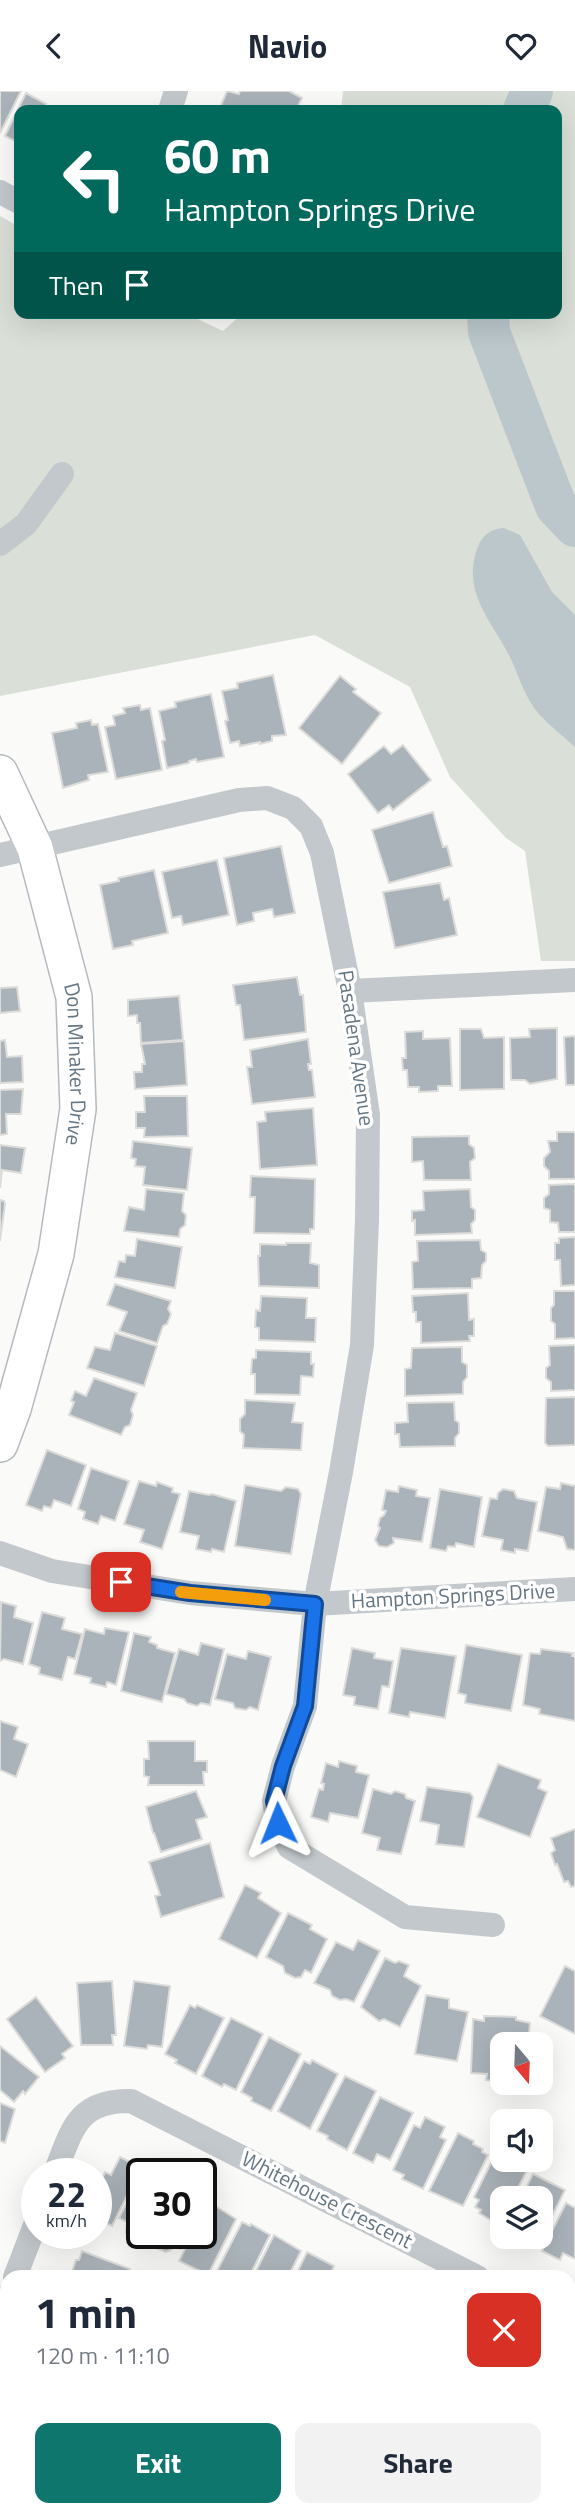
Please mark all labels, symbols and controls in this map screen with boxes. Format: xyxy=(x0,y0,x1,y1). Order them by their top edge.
text: Navio xyxy=(248,22,327,70)
icon: back xyxy=(35,27,73,65)
icon: heart xyxy=(502,27,540,65)
text: 60 m xyxy=(164,117,271,192)
icon: left xyxy=(49,133,140,224)
text: Hampton Springs Drive xyxy=(164,185,475,233)
text: Then xyxy=(49,266,104,305)
icon: arrive xyxy=(118,266,156,304)
street label: Pasadena Avenue xyxy=(330,968,384,1128)
street label: Don Minaker Drive xyxy=(56,979,95,1148)
pin xyxy=(91,1552,151,1612)
icon: arrive xyxy=(102,1563,140,1601)
street label: Hampton Springs Drive xyxy=(350,1574,556,1616)
position arrow xyxy=(241,1786,315,1860)
north arrow xyxy=(490,2032,553,2095)
map controls xyxy=(490,2032,553,2249)
button: sound xyxy=(490,2109,553,2172)
street label: Whitehouse Crescent xyxy=(236,2142,419,2256)
speed limit sign: 30 xyxy=(126,2158,217,2249)
text: 22 xyxy=(47,2167,86,2221)
button: layers xyxy=(490,2186,553,2249)
text: km/h xyxy=(46,2207,87,2234)
text: 1 min xyxy=(35,2280,137,2344)
button: close xyxy=(467,2293,541,2367)
text: 120 m · 11:10 xyxy=(35,2338,170,2373)
button: Exit xyxy=(35,2423,281,2503)
button: Share xyxy=(295,2423,541,2503)

